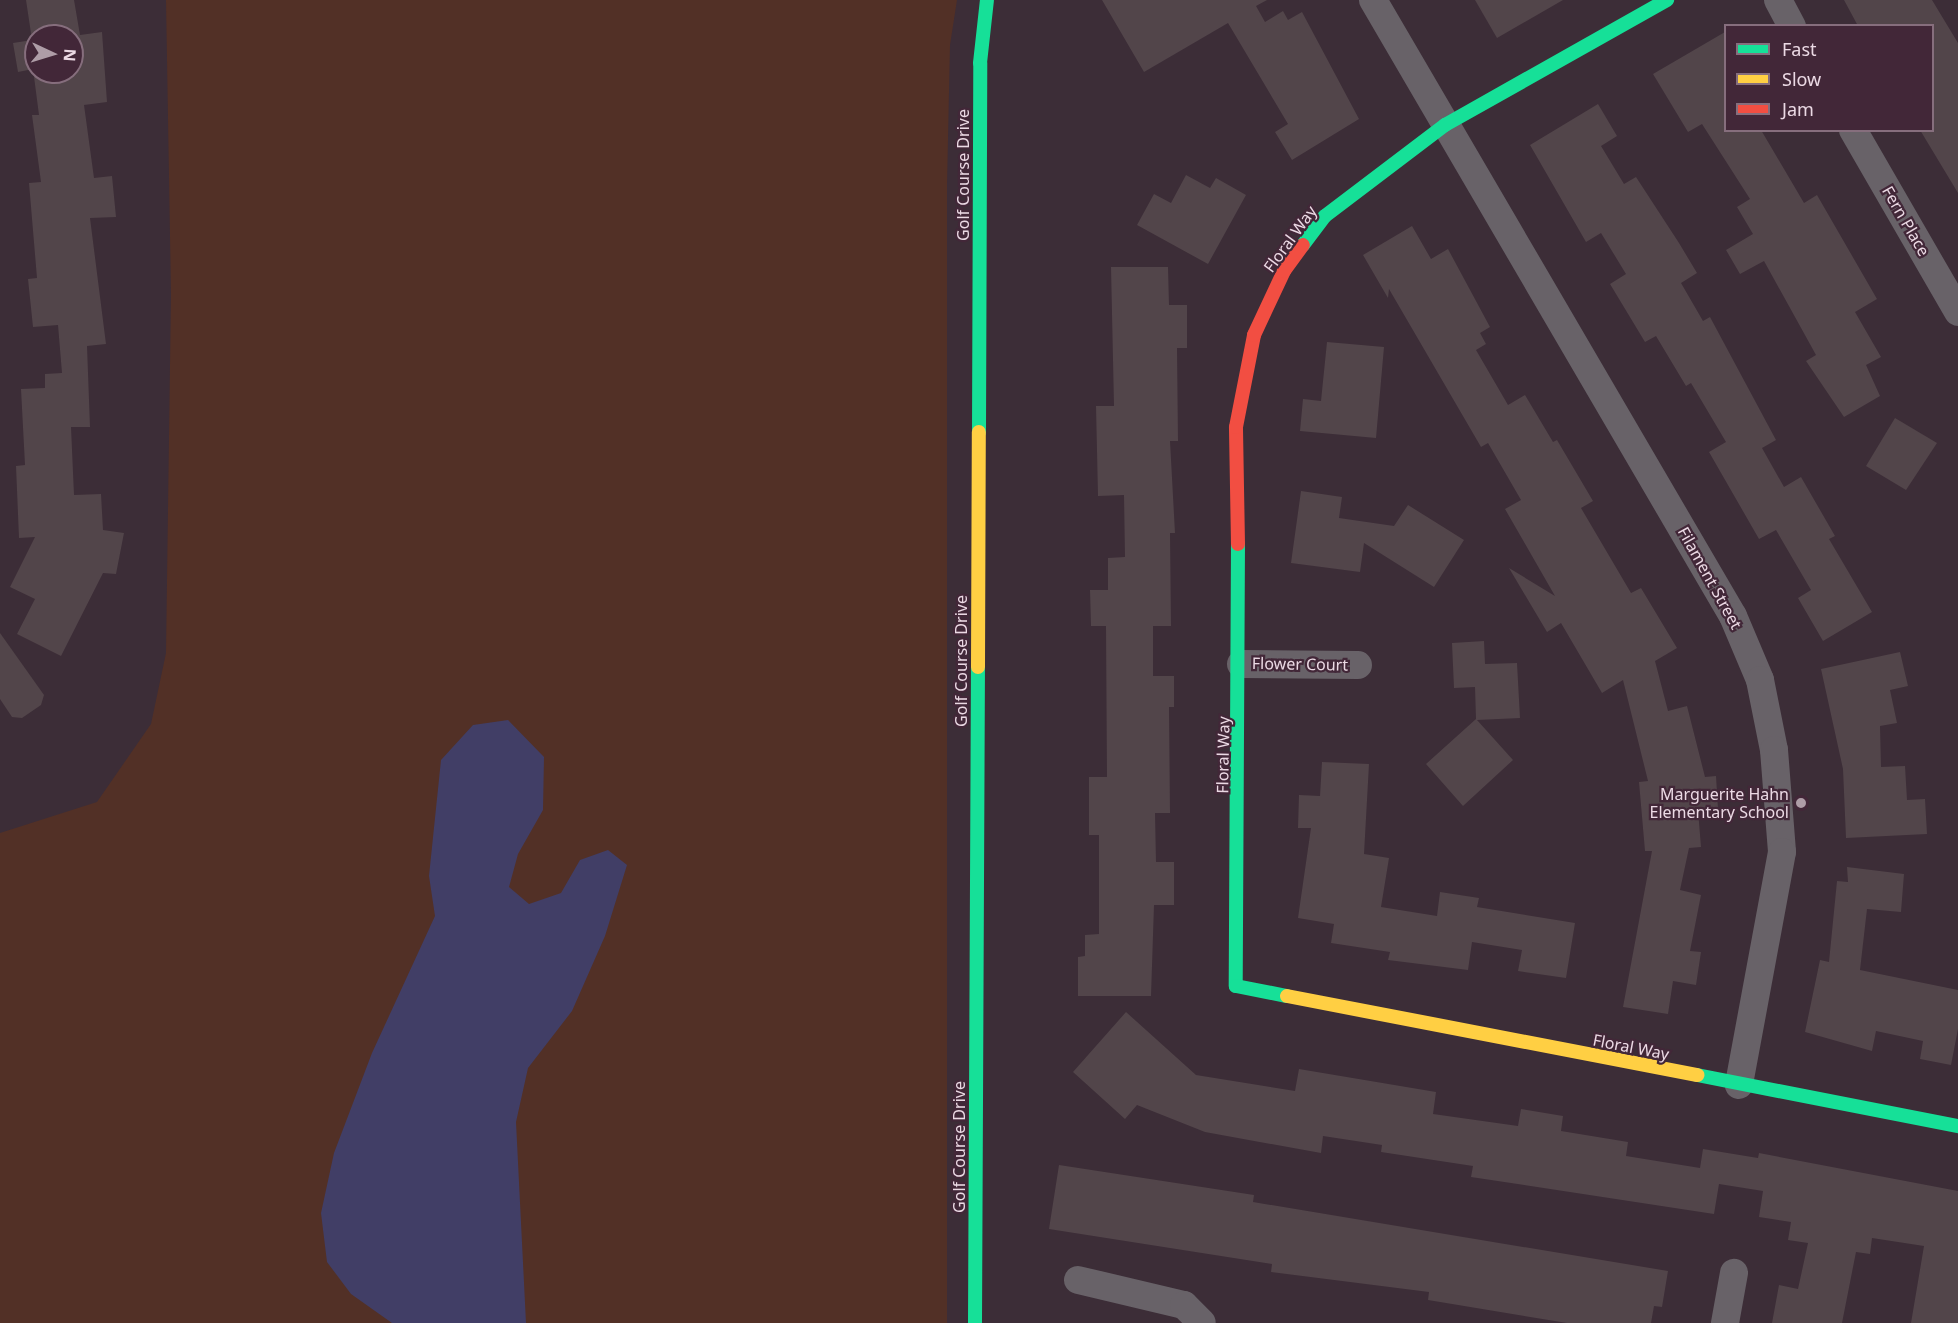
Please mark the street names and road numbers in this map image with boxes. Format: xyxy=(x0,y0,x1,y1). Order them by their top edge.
street label: Golf Course Drive xyxy=(953,109,973,241)
street label: Fern Place xyxy=(1878,183,1934,259)
street label: Floral Way xyxy=(1259,202,1321,276)
street label: Filament Street xyxy=(1674,523,1746,633)
street label: Golf Course Drive xyxy=(951,595,971,727)
street label: Flower Court xyxy=(1252,654,1348,674)
street label: Floral Way xyxy=(1213,716,1233,794)
street label: Floral Way xyxy=(1591,1030,1671,1064)
street label: Golf Course Drive xyxy=(949,1081,969,1213)

